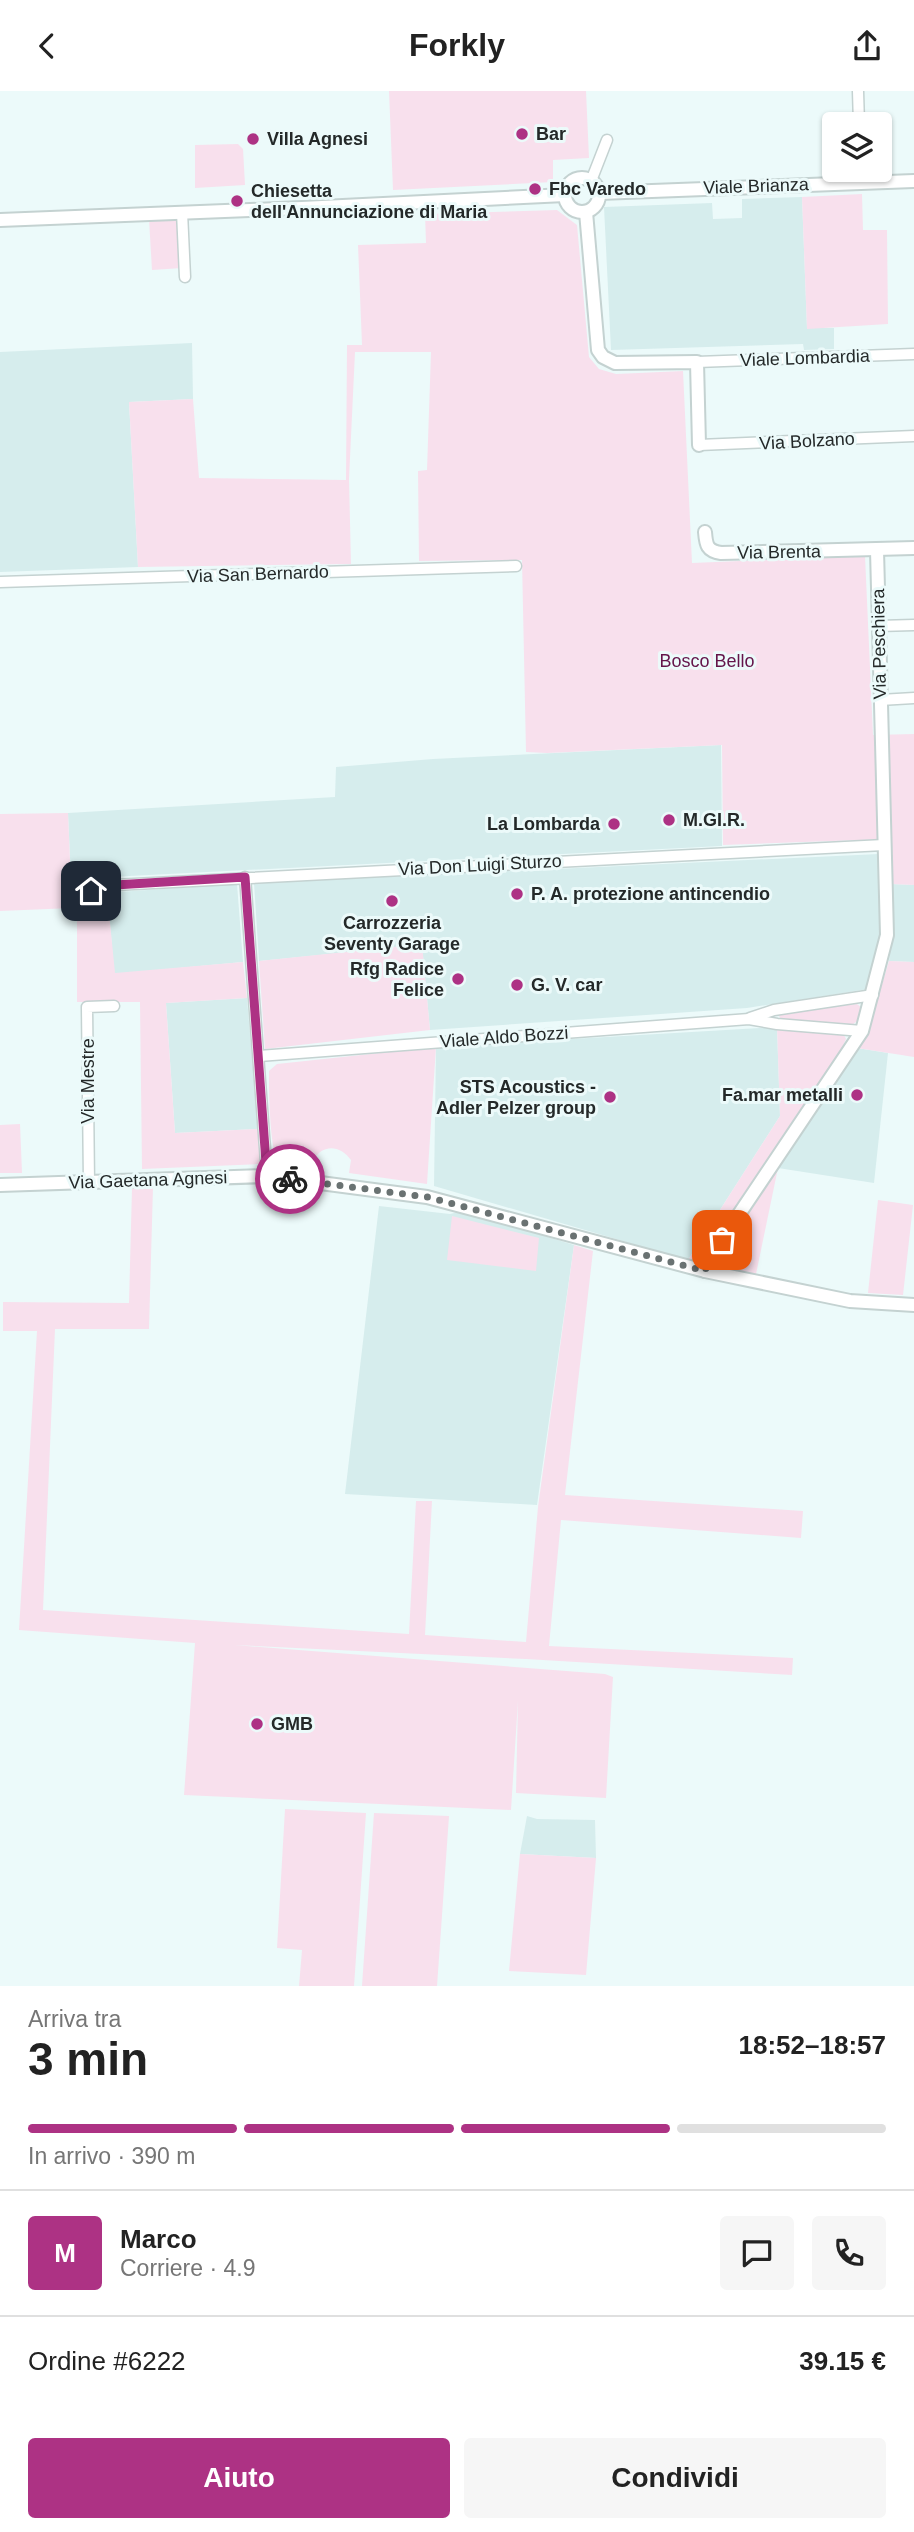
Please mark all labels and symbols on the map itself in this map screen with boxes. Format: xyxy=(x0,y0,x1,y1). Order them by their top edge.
place label: Bar xyxy=(536,124,566,144)
marker: Bar xyxy=(514,126,530,142)
place label: Villa Agnesi xyxy=(267,129,368,149)
marker: Villa Agnesi xyxy=(245,131,261,147)
street label: Viale Brianza xyxy=(703,174,810,198)
place label: Fbc Varedo xyxy=(549,179,646,199)
place label: Chiesetta dell'Annunciazione di Maria xyxy=(251,181,488,222)
marker: Fbc Varedo xyxy=(527,181,543,197)
marker: Chiesetta dell'Annunciazione di Maria xyxy=(229,193,245,209)
street label: Viale Lombardia xyxy=(740,346,871,370)
street label: Via Bolzano xyxy=(759,429,855,453)
street label: Via Brenta xyxy=(737,541,822,563)
street label: Via San Bernardo xyxy=(187,562,329,586)
street label: Via Peschiera xyxy=(868,587,890,700)
park label: Bosco Bello xyxy=(659,651,755,671)
place label: M.GI.R. xyxy=(683,810,745,830)
marker: M.GI.R. xyxy=(661,812,677,828)
place label: La Lombarda xyxy=(487,814,601,834)
marker: La Lombarda xyxy=(606,816,622,832)
street label: Via Don Luigi Sturzo xyxy=(398,851,562,879)
pin xyxy=(61,861,121,921)
place label: P. A. protezione antincendio xyxy=(531,884,770,904)
marker: P. A. protezione antincendio xyxy=(509,886,525,902)
marker: Carrozzeria Seventy Garage xyxy=(384,893,400,909)
place label: Carrozzeria Seventy Garage xyxy=(324,913,460,954)
place label: Rfg Radice Felice xyxy=(350,959,444,1000)
marker: Rfg Radice Felice xyxy=(450,971,466,987)
place label: G. V. car xyxy=(531,975,602,995)
marker: G. V. car xyxy=(509,977,525,993)
street label: Viale Aldo Bozzi xyxy=(439,1023,569,1051)
street label: Via Mestre xyxy=(78,1038,98,1124)
place label: STS Acoustics - Adler Pelzer group xyxy=(436,1077,596,1118)
place label: Fa.mar metalli xyxy=(722,1085,843,1105)
marker: Fa.mar metalli xyxy=(849,1087,865,1103)
marker: STS Acoustics - Adler Pelzer group xyxy=(602,1089,618,1105)
courier xyxy=(255,1144,325,1214)
street label: Via Gaetana Agnesi xyxy=(68,1167,228,1193)
pin xyxy=(692,1210,752,1270)
place label: GMB xyxy=(271,1714,313,1734)
marker: GMB xyxy=(249,1716,265,1732)

